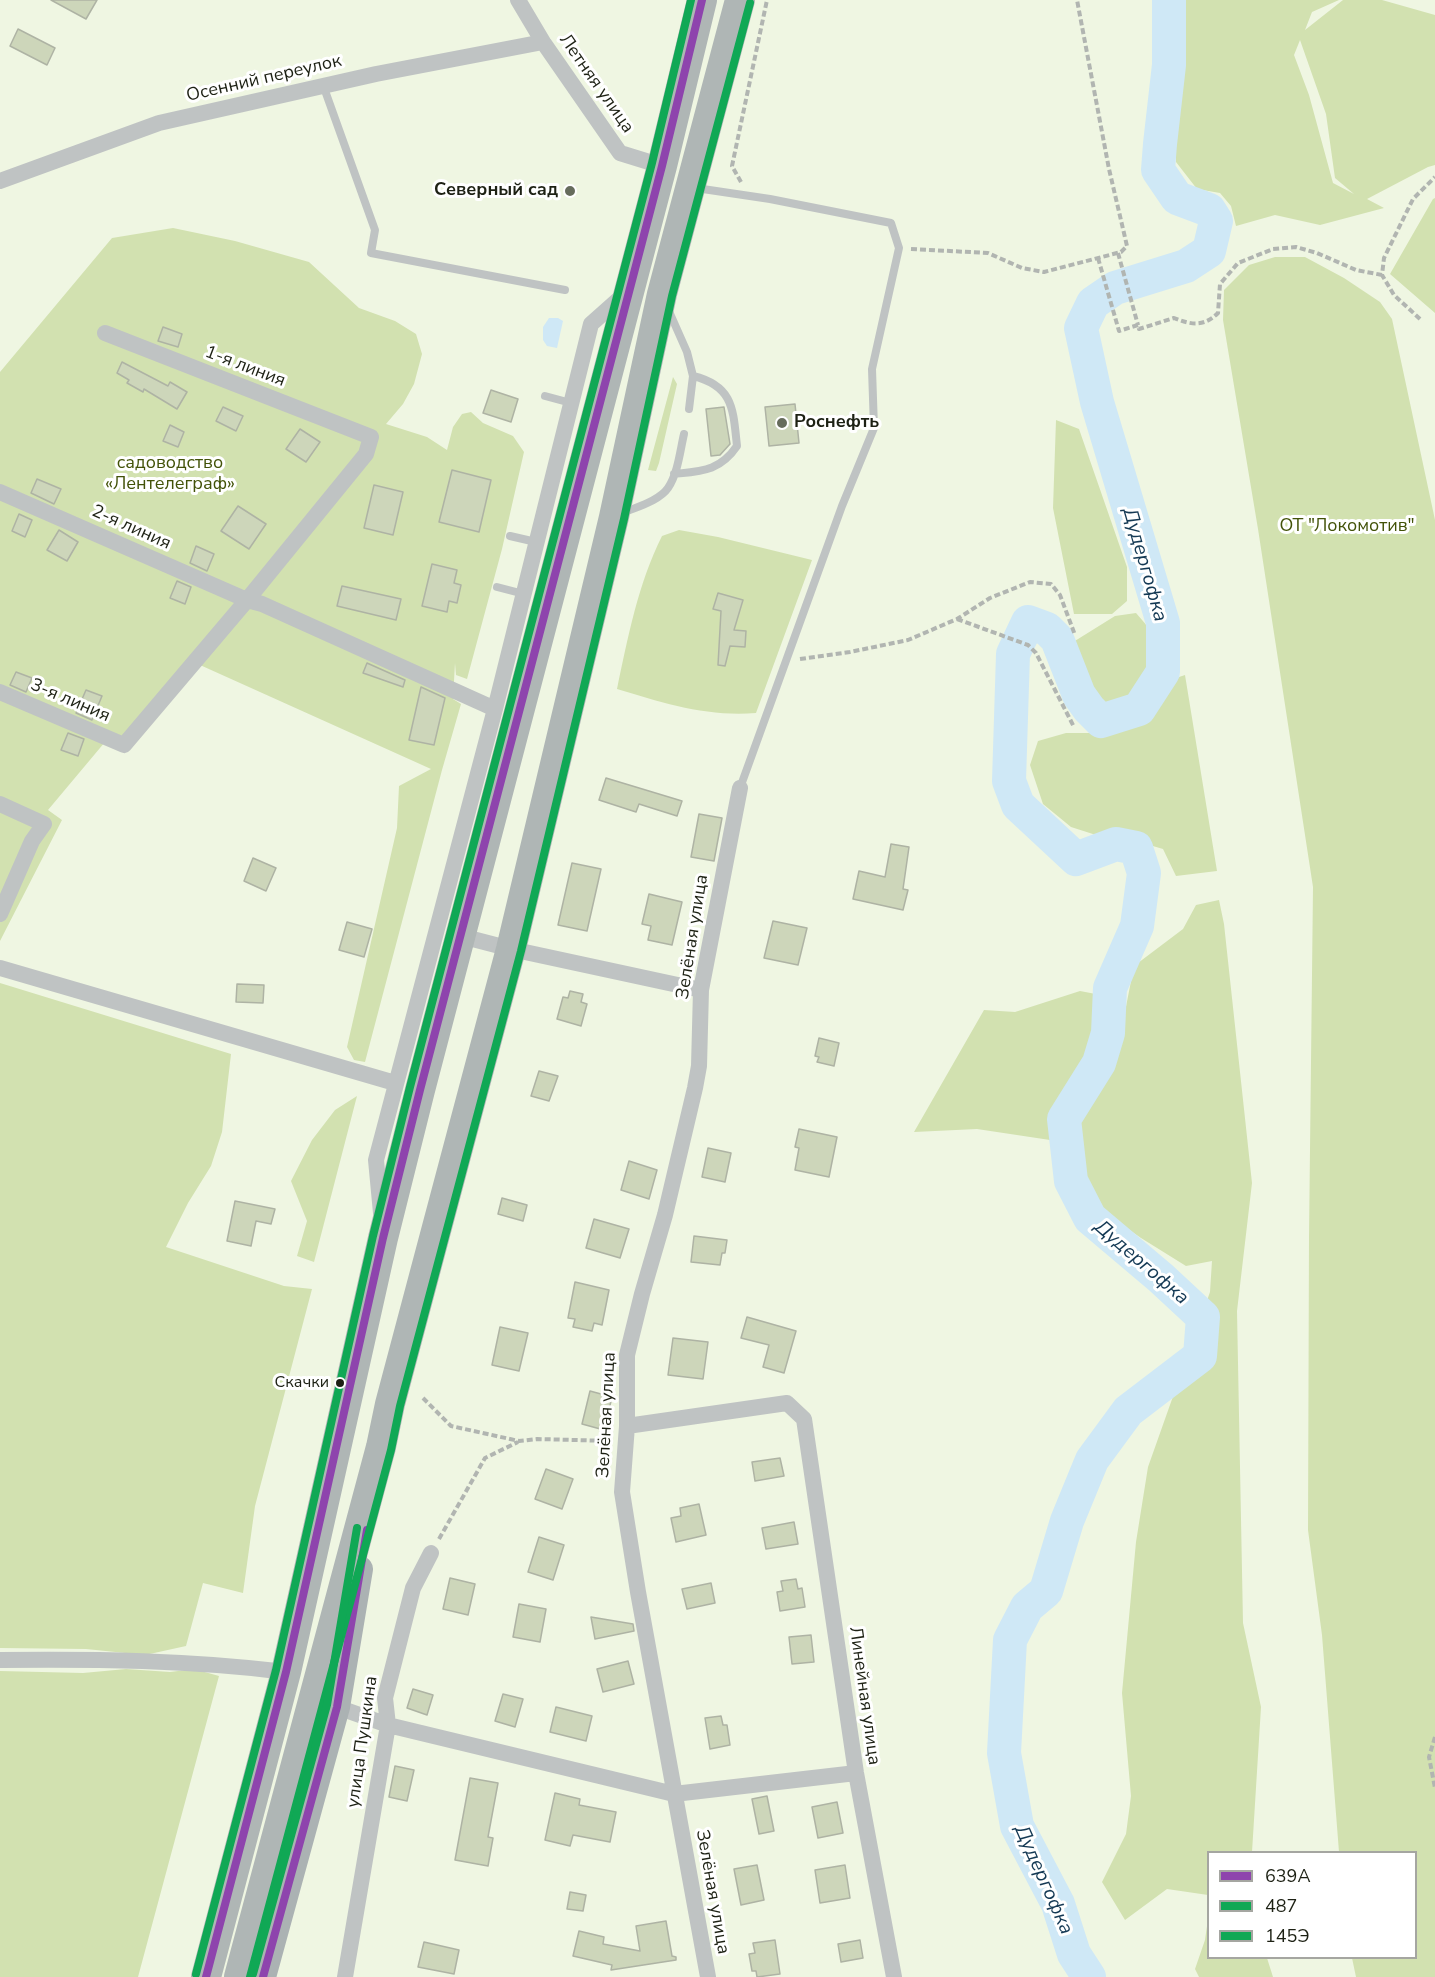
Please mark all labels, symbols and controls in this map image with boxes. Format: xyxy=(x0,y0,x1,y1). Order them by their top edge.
street label: Летняя улица xyxy=(554,30,638,138)
street label: Осенний переулок xyxy=(184,51,344,107)
place label: Северный сад xyxy=(434,180,558,202)
marker: Северный сад xyxy=(563,184,577,198)
street label: 1-я линия xyxy=(202,342,288,392)
place label: Роснефть xyxy=(794,412,879,434)
marker: Роснефть xyxy=(775,416,789,430)
park label: садоводство «Лентелеграф» xyxy=(105,453,235,496)
street label: 2-я линия xyxy=(88,501,174,555)
water label: Дудергофка xyxy=(1116,505,1172,625)
park label: ОТ "Локомотив" xyxy=(1279,516,1415,538)
street label: 3-я линия xyxy=(27,675,113,727)
street label: Зелёная улица xyxy=(672,873,714,1001)
water label: Дудергофка xyxy=(1089,1216,1193,1310)
street label: Зелёная улица xyxy=(593,1351,621,1479)
place label: Скачки xyxy=(275,1373,329,1393)
marker: Скачки xyxy=(334,1377,346,1389)
street label: Линейная улица xyxy=(844,1625,884,1767)
street label: улица Пушкина xyxy=(343,1675,383,1809)
water label: Дудергофка xyxy=(1008,1822,1078,1938)
street label: Зелёная улица xyxy=(690,1828,734,1956)
legend xyxy=(1207,1851,1417,1959)
text: 639А xyxy=(1265,1864,1311,1888)
text: 487 xyxy=(1265,1894,1297,1918)
text: 145Э xyxy=(1265,1924,1310,1948)

